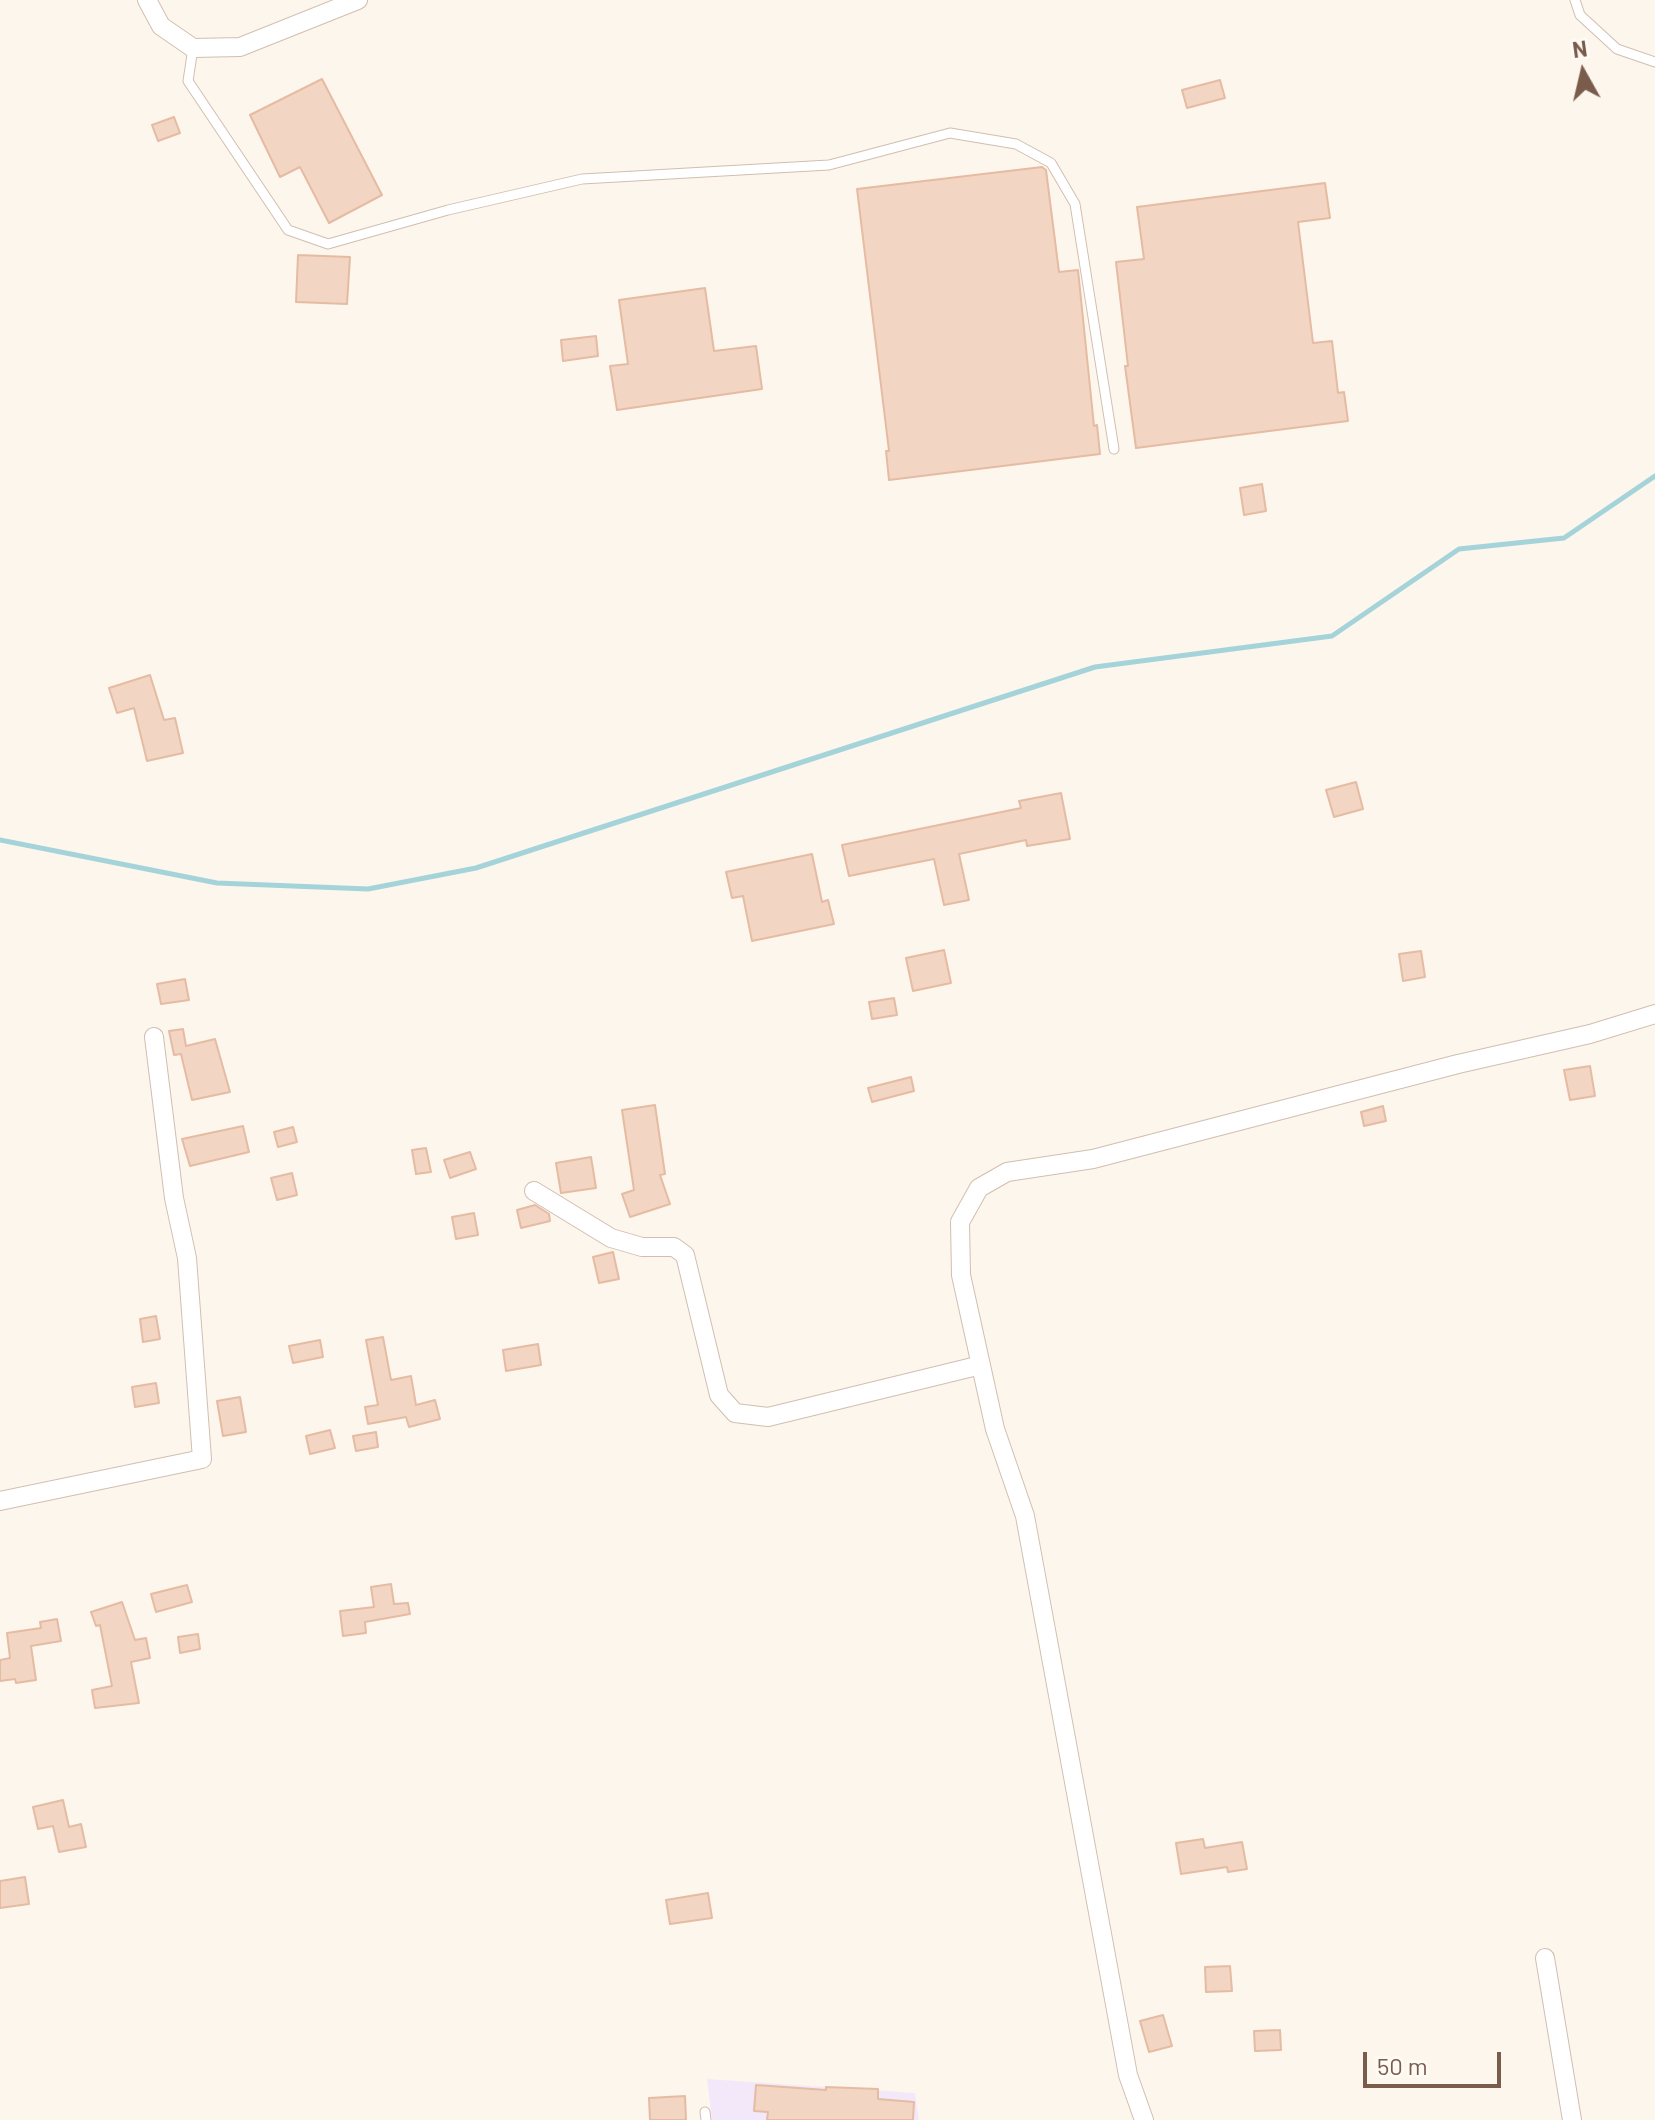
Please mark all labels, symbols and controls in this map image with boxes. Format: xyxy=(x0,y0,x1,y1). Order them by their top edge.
north arrow xyxy=(1543,32,1623,112)
text: N xyxy=(1571,34,1589,62)
scale bar xyxy=(1367,2036,1505,2086)
text: 50 m xyxy=(1377,2051,1428,2080)

